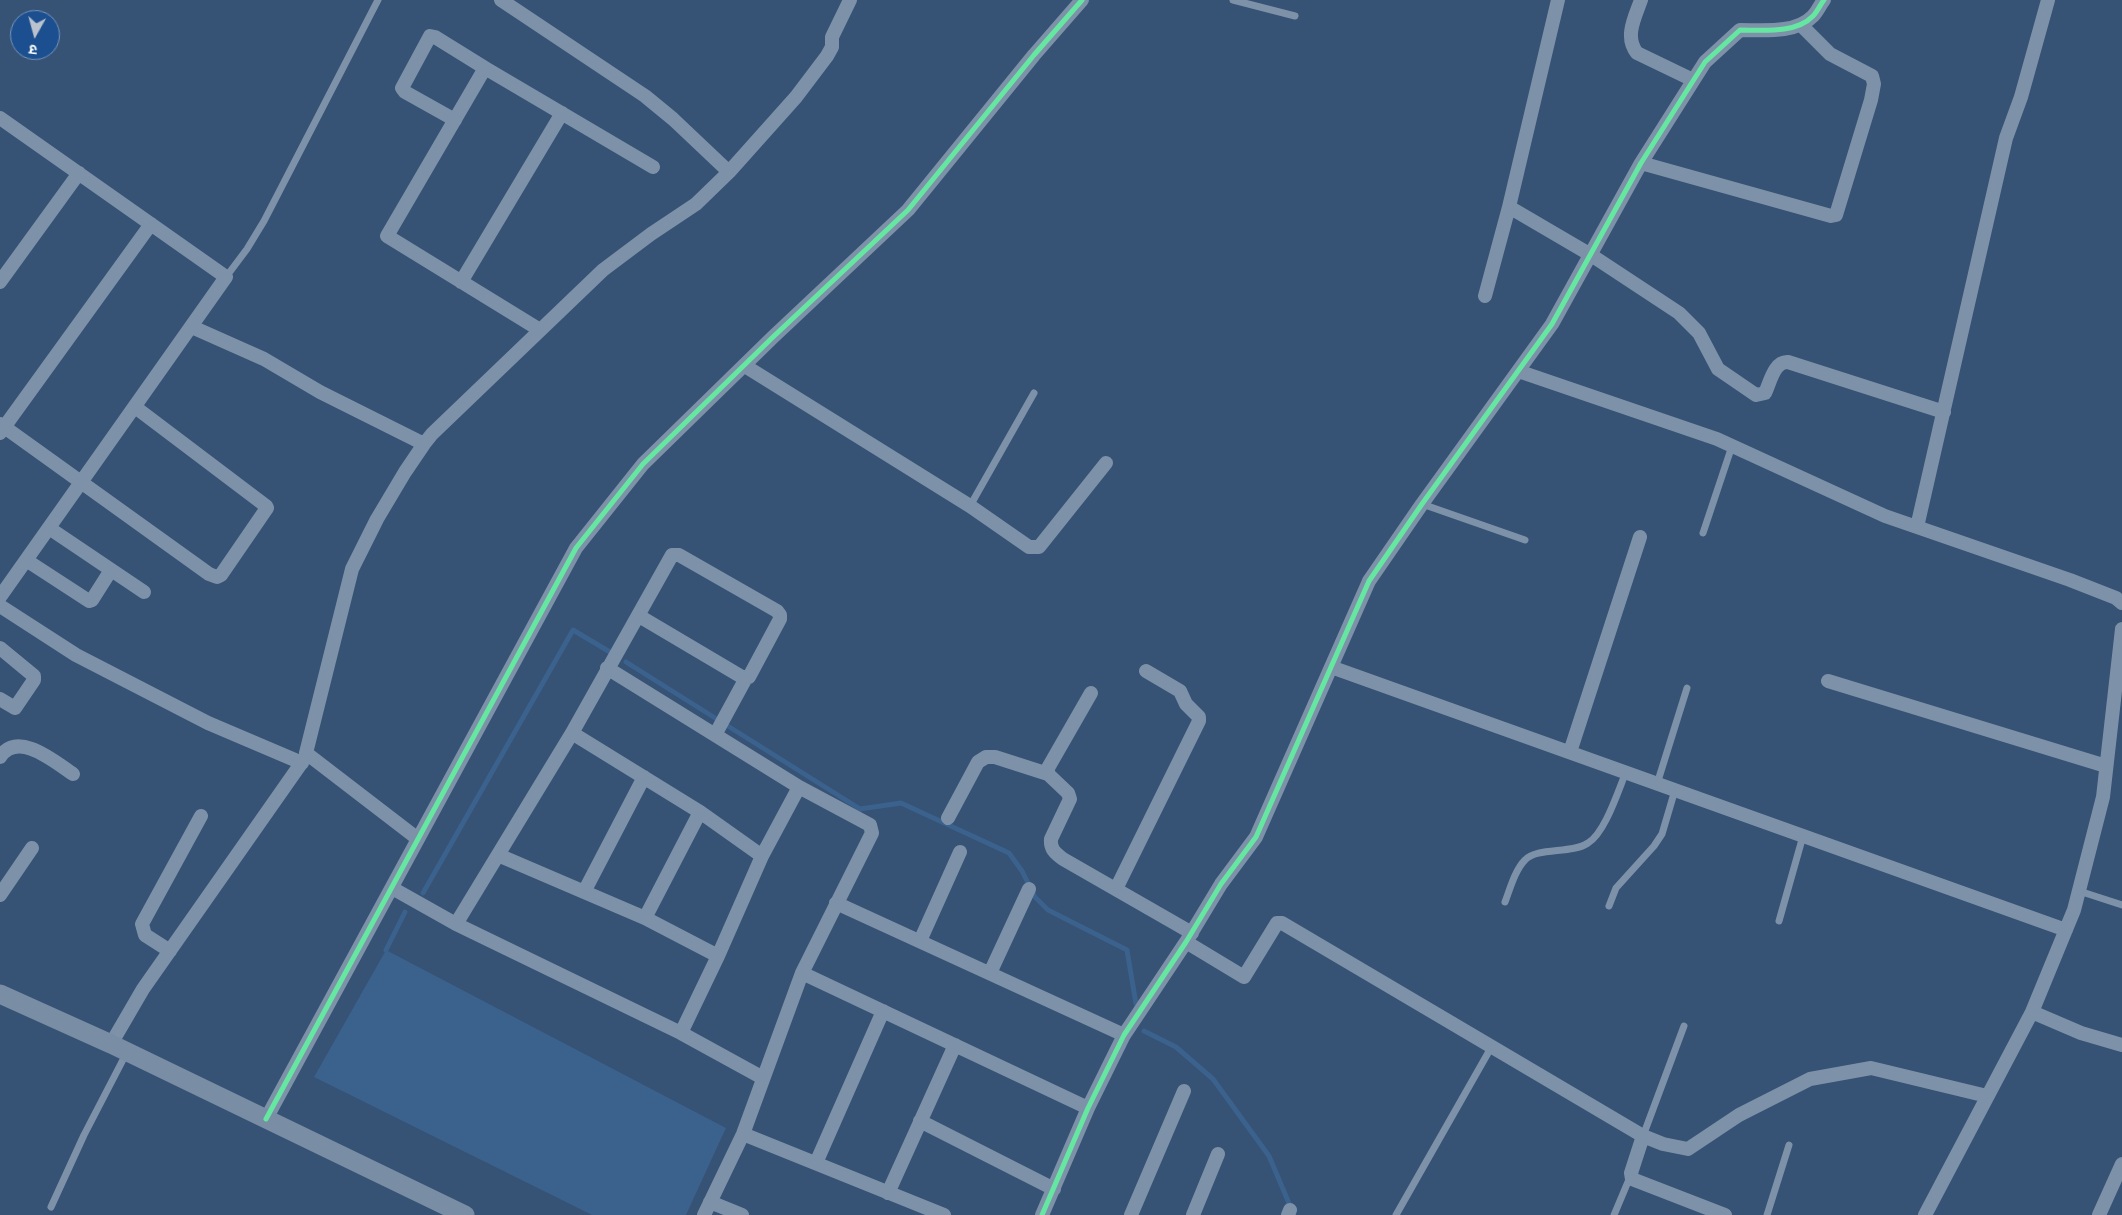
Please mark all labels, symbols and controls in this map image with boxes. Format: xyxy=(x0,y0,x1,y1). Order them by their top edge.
north arrow xyxy=(10,10,60,60)
text: उ xyxy=(28,40,38,58)

